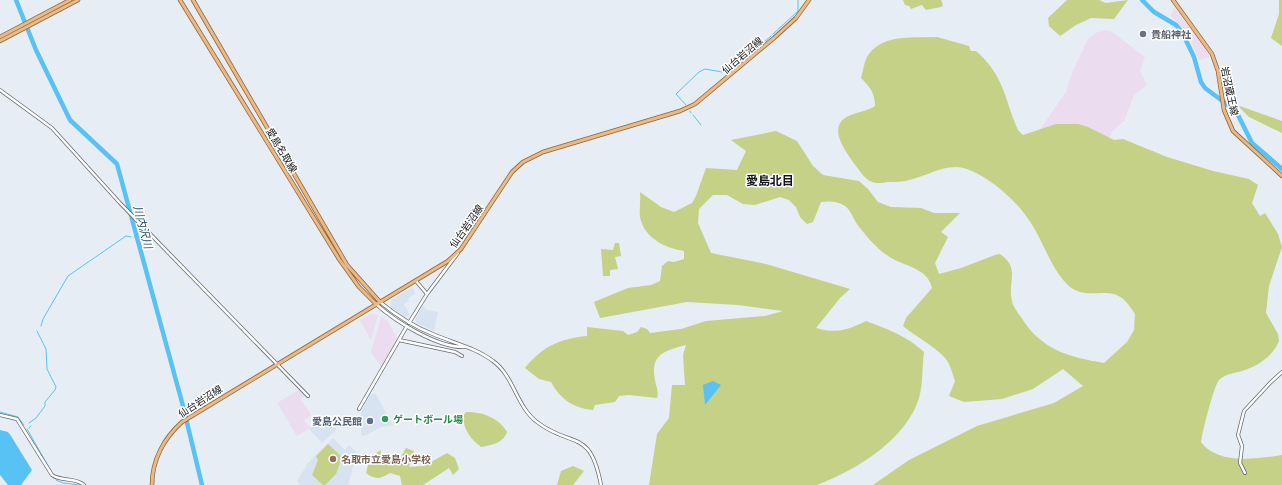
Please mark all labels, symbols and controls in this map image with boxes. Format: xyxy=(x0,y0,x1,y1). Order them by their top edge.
place label: 貴船神社 xyxy=(1151,28,1192,40)
marker: 貴船神社 xyxy=(1138,29,1148,39)
street label: 仙台岩沼線 xyxy=(719,34,765,76)
street label: 岩沼蔵王線 xyxy=(1219,65,1241,117)
street label: 愛島名取線 xyxy=(264,125,300,175)
district label: 愛島北目 xyxy=(746,173,794,188)
street label: 仙台岩沼線 xyxy=(447,202,485,250)
water label: 川内沢川 xyxy=(132,204,156,251)
street label: 仙台岩沼線 xyxy=(176,382,224,420)
place label: ゲートボール場 xyxy=(393,413,463,425)
marker: ゲートボール場 xyxy=(380,414,390,424)
place label: 愛島公民館 xyxy=(312,415,362,427)
marker: 愛島公民館 xyxy=(365,416,375,426)
place label: 名取市立愛島小学校 xyxy=(341,453,431,465)
marker: 名取市立愛島小学校 xyxy=(328,454,338,464)

